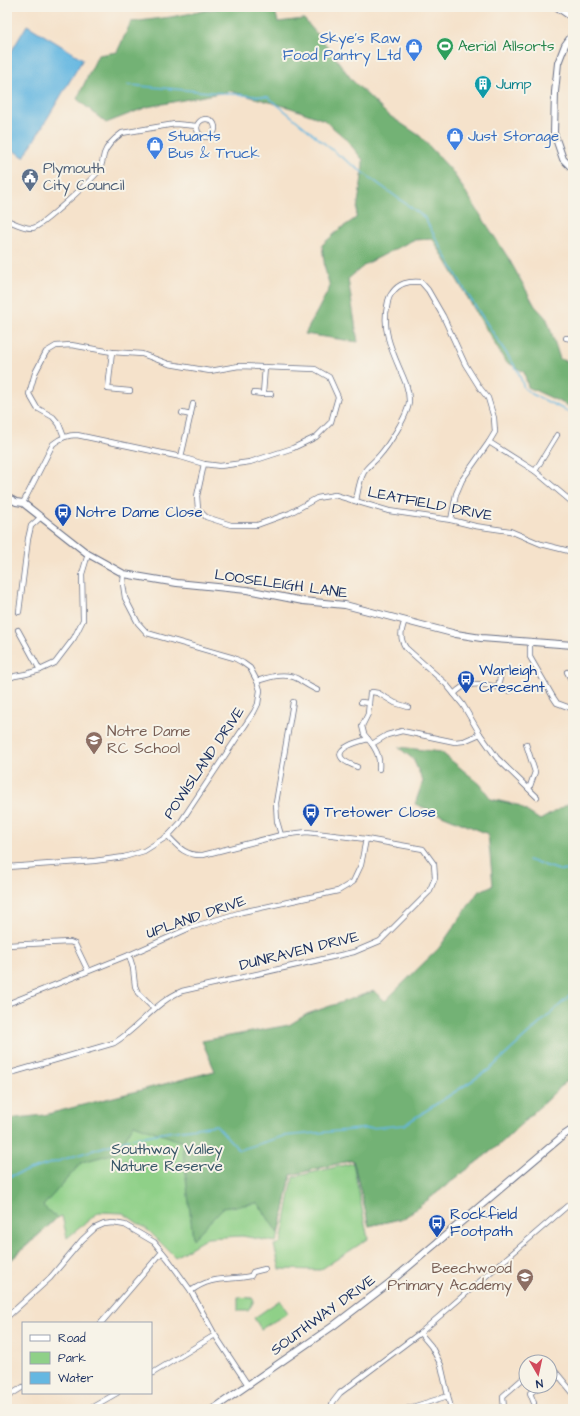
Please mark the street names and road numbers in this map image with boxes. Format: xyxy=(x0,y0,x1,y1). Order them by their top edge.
street label: LEATFIELD DRIVE xyxy=(366,482,494,526)
street label: LOOSELEIGH LANE xyxy=(213,564,349,604)
street label: POWISLAND DRIVE xyxy=(158,702,250,823)
street label: UPLAND DRIVE xyxy=(143,890,249,944)
street label: DUNRAVEN DRIVE xyxy=(237,926,361,976)
street label: SOUTHWAY DRIVE xyxy=(266,1270,380,1360)

